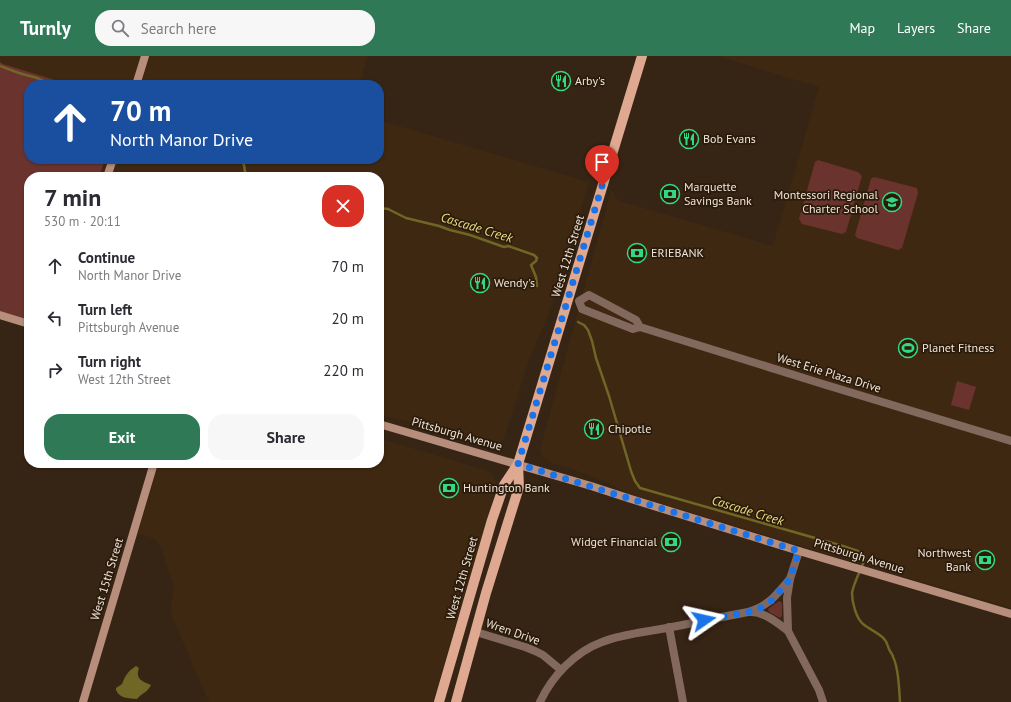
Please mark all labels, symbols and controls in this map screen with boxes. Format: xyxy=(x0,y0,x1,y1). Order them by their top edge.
search box xyxy=(95,10,375,46)
text: Turnly xyxy=(20,16,71,40)
icon: search xyxy=(109,17,131,39)
text: Search here xyxy=(141,19,216,38)
text: Map xyxy=(849,19,875,37)
text: Layers xyxy=(897,19,935,37)
text: Share xyxy=(957,19,991,37)
restaurant icon: Arby's xyxy=(550,70,572,92)
place label: Arby's xyxy=(575,73,605,88)
text: 70 m xyxy=(110,92,171,129)
icon: ahead xyxy=(44,96,96,148)
text: North Manor Drive xyxy=(110,128,253,151)
restaurant icon: Bob Evans xyxy=(678,128,700,150)
place label: Bob Evans xyxy=(703,131,756,146)
pin xyxy=(585,145,619,186)
icon: arrive xyxy=(591,151,613,173)
place label: Marquette Savings Bank xyxy=(684,179,752,208)
text: 7 min xyxy=(44,182,101,213)
bank icon: Marquette Savings Bank xyxy=(659,183,681,205)
button: close xyxy=(322,185,364,227)
place label: Montessori Regional Charter School xyxy=(774,187,878,216)
school or university icon: Montessori Regional Charter School xyxy=(881,191,903,213)
water label: Cascade Creek xyxy=(439,208,516,247)
text: 530 m · 20:11 xyxy=(44,213,121,230)
street label: West 12th Street xyxy=(548,213,587,299)
bank icon: ERIEBANK xyxy=(626,242,648,264)
place label: ERIEBANK xyxy=(651,245,704,260)
text: Continue xyxy=(78,248,135,267)
icon: ahead xyxy=(44,255,66,277)
text: 70 m xyxy=(331,257,364,276)
text: North Manor Drive xyxy=(78,267,181,284)
restaurant icon: Wendy's xyxy=(469,272,491,294)
place label: Wendy's xyxy=(494,275,535,290)
text: Turn left xyxy=(78,300,132,319)
icon: left xyxy=(44,307,66,329)
text: 20 m xyxy=(331,309,364,328)
text: Pittsburgh Avenue xyxy=(78,319,179,336)
sports icon: Planet Fitness xyxy=(897,337,919,359)
place label: Planet Fitness xyxy=(922,340,994,355)
street label: West Erie Plaza Drive xyxy=(775,349,883,396)
text: Turn right xyxy=(78,352,141,371)
icon: right xyxy=(44,359,66,381)
text: 220 m xyxy=(323,361,364,380)
text: West 12th Street xyxy=(78,371,171,388)
street label: Pittsburgh Avenue xyxy=(410,413,504,454)
button: Exit xyxy=(44,414,200,460)
button: Share xyxy=(208,414,364,460)
restaurant icon: Chipotle xyxy=(583,418,605,440)
place label: Chipotle xyxy=(608,421,651,436)
bank icon: Huntington Bank xyxy=(438,477,460,499)
place label: Huntington Bank xyxy=(463,480,550,495)
water label: Cascade Creek xyxy=(710,491,787,530)
bank icon: Widget Financial xyxy=(660,531,682,553)
place label: Widget Financial xyxy=(571,534,657,549)
street label: West 12th Street xyxy=(443,535,481,621)
street label: Pittsburgh Avenue xyxy=(812,535,906,576)
street label: West 15th Street xyxy=(87,536,126,622)
place label: Northwest Bank xyxy=(918,545,971,574)
bank icon: Northwest Bank xyxy=(974,549,996,571)
position arrow xyxy=(683,599,725,641)
street label: Wren Drive xyxy=(484,615,542,648)

